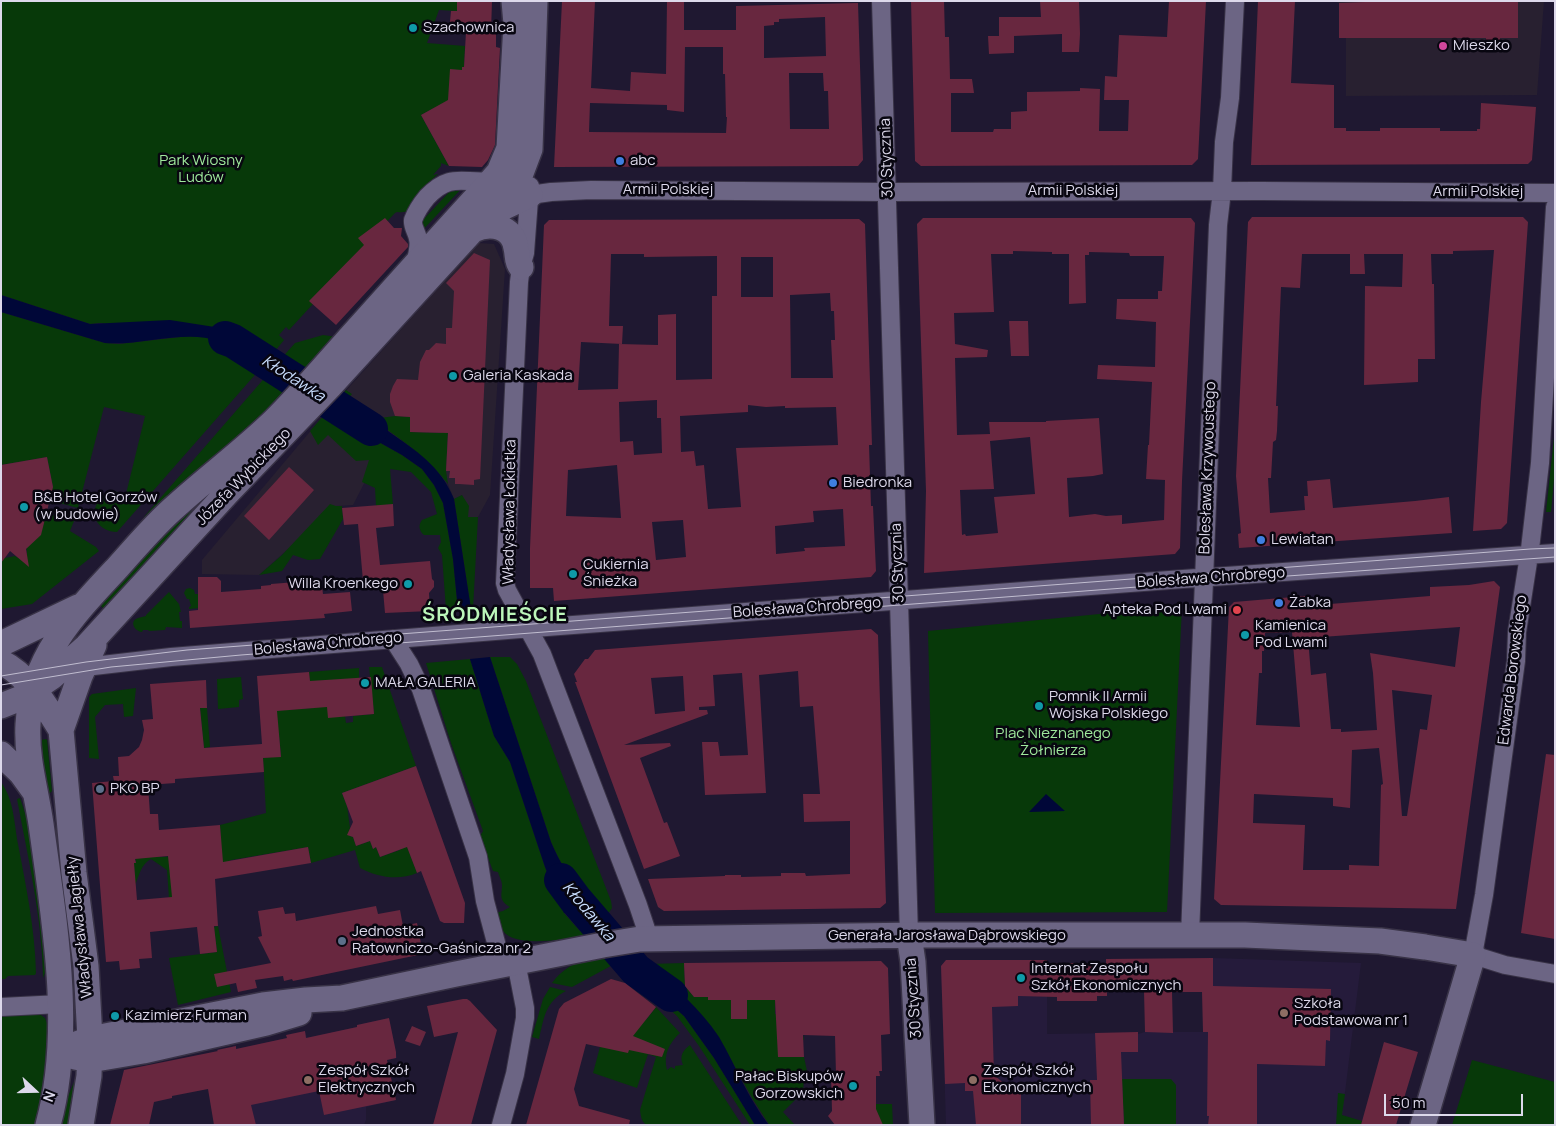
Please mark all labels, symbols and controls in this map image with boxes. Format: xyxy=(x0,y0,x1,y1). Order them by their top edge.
place label: Szachownica xyxy=(423,19,514,37)
marker: Szachownica xyxy=(407,22,419,34)
place label: Mieszko xyxy=(1453,37,1510,55)
marker: Mieszko xyxy=(1437,40,1449,52)
street label: 30 Stycznia xyxy=(877,118,897,198)
park label: Park Wiosny Ludów xyxy=(159,152,243,187)
place label: abc xyxy=(630,152,656,170)
marker: abc xyxy=(614,155,626,167)
street label: Armii Polskiej xyxy=(623,181,713,199)
street label: Armii Polskiej xyxy=(1028,182,1118,200)
street label: Armii Polskiej xyxy=(1433,183,1523,201)
water label: Kłodawka xyxy=(258,352,328,406)
place label: Galeria Kaskada xyxy=(463,367,573,385)
marker: Galeria Kaskada xyxy=(447,370,459,382)
street label: Bolesława Krzywoustego xyxy=(1196,381,1220,555)
street label: Józefa Wybickiego xyxy=(193,425,295,529)
street label: Władysława Łokietka xyxy=(500,439,520,585)
place label: Biedronka xyxy=(843,474,912,492)
marker: Biedronka xyxy=(827,477,839,489)
place label: B&B Hotel Gorzów (w budowie) xyxy=(34,489,158,524)
marker: B&B Hotel Gorzów (w budowie) xyxy=(18,501,30,513)
street label: 30 Stycznia xyxy=(888,523,908,603)
place label: Lewiatan xyxy=(1271,531,1334,549)
marker: Lewiatan xyxy=(1255,534,1267,546)
place label: Cukiernia Śnieżka xyxy=(583,556,649,591)
street label: Bolesława Chrobrego xyxy=(1136,564,1286,592)
marker: Cukiernia Śnieżka xyxy=(567,568,579,580)
place label: Willa Kroenkego xyxy=(288,575,398,593)
marker: Willa Kroenkego xyxy=(402,578,414,590)
street label: Bolesława Chrobrego xyxy=(732,594,882,622)
place label: Żabka xyxy=(1289,594,1331,612)
street label: Edwarda Borowskiego xyxy=(1495,594,1531,746)
marker: Żabka xyxy=(1273,597,1285,609)
place label: Apteka Pod Lwami xyxy=(1103,601,1227,619)
district label: ŚRÓDMIEŚCIE xyxy=(421,603,569,627)
marker: Apteka Pod Lwami xyxy=(1231,604,1243,616)
place label: Kamienica Pod Lwami xyxy=(1255,617,1328,652)
street label: Bolesława Chrobrego xyxy=(253,629,403,659)
marker: Kamienica Pod Lwami xyxy=(1239,629,1251,641)
place label: MAŁA GALERIA xyxy=(375,674,476,692)
marker: MAŁA GALERIA xyxy=(359,677,371,689)
place label: Pomnik II Armii Wojska Polskiego xyxy=(1049,688,1168,723)
marker: Pomnik II Armii Wojska Polskiego xyxy=(1033,700,1045,712)
park label: Plac Nieznanego Żołnierza xyxy=(995,725,1111,760)
place label: PKO BP xyxy=(110,780,160,798)
marker: PKO BP xyxy=(94,783,106,795)
street label: Władysława Jagiełły xyxy=(64,855,96,999)
water label: Kłodawka xyxy=(558,879,618,945)
place label: Jednostka Ratowniczo-Gaśnicza nr 2 xyxy=(352,923,531,958)
street label: Generała Jarosława Dąbrowskiego xyxy=(828,927,1066,945)
marker: Jednostka Ratowniczo-Gaśnicza nr 2 xyxy=(336,935,348,947)
street label: 30 Stycznia xyxy=(902,957,926,1039)
place label: Internat Zespołu Szkół Ekonomicznych xyxy=(1031,960,1181,995)
marker: Internat Zespołu Szkół Ekonomicznych xyxy=(1015,972,1027,984)
place label: Szkoła Podstawowa nr 1 xyxy=(1294,995,1408,1030)
place label: Kazimierz Furman xyxy=(125,1007,247,1025)
marker: Szkoła Podstawowa nr 1 xyxy=(1278,1007,1290,1019)
marker: Kazimierz Furman xyxy=(109,1010,121,1022)
place label: Zespół Szkół Elektrycznych xyxy=(318,1062,415,1097)
place label: Zespół Szkół Ekonomicznych xyxy=(983,1062,1091,1097)
north arrow xyxy=(10,1066,60,1116)
place label: Pałac Biskupów Gorzowskich xyxy=(735,1068,843,1103)
marker: Zespół Szkół Elektrycznych xyxy=(302,1074,314,1086)
marker: Zespół Szkół Ekonomicznych xyxy=(967,1074,979,1086)
marker: Pałac Biskupów Gorzowskich xyxy=(847,1080,859,1092)
scale bar xyxy=(1386,1084,1525,1116)
text: N xyxy=(39,1088,60,1105)
text: 50 m xyxy=(1392,1092,1426,1113)

